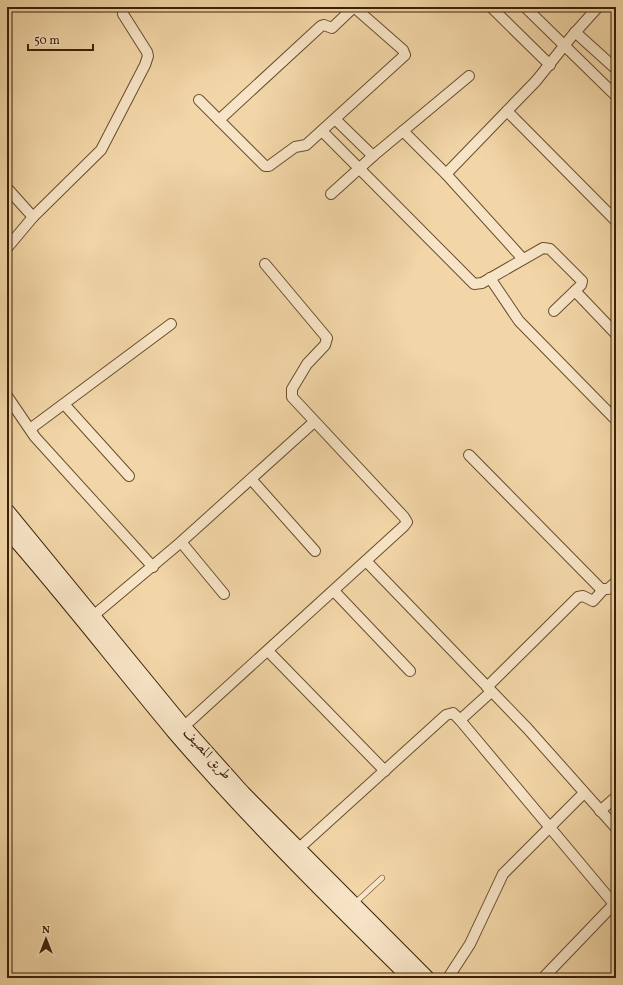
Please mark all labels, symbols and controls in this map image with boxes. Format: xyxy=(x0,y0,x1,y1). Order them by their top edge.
scale bar xyxy=(28,26,93,52)
text: 50 m xyxy=(34,33,60,49)
street label: طريق المصيف xyxy=(178,724,235,784)
north arrow xyxy=(26,919,66,959)
text: N xyxy=(42,923,50,938)

